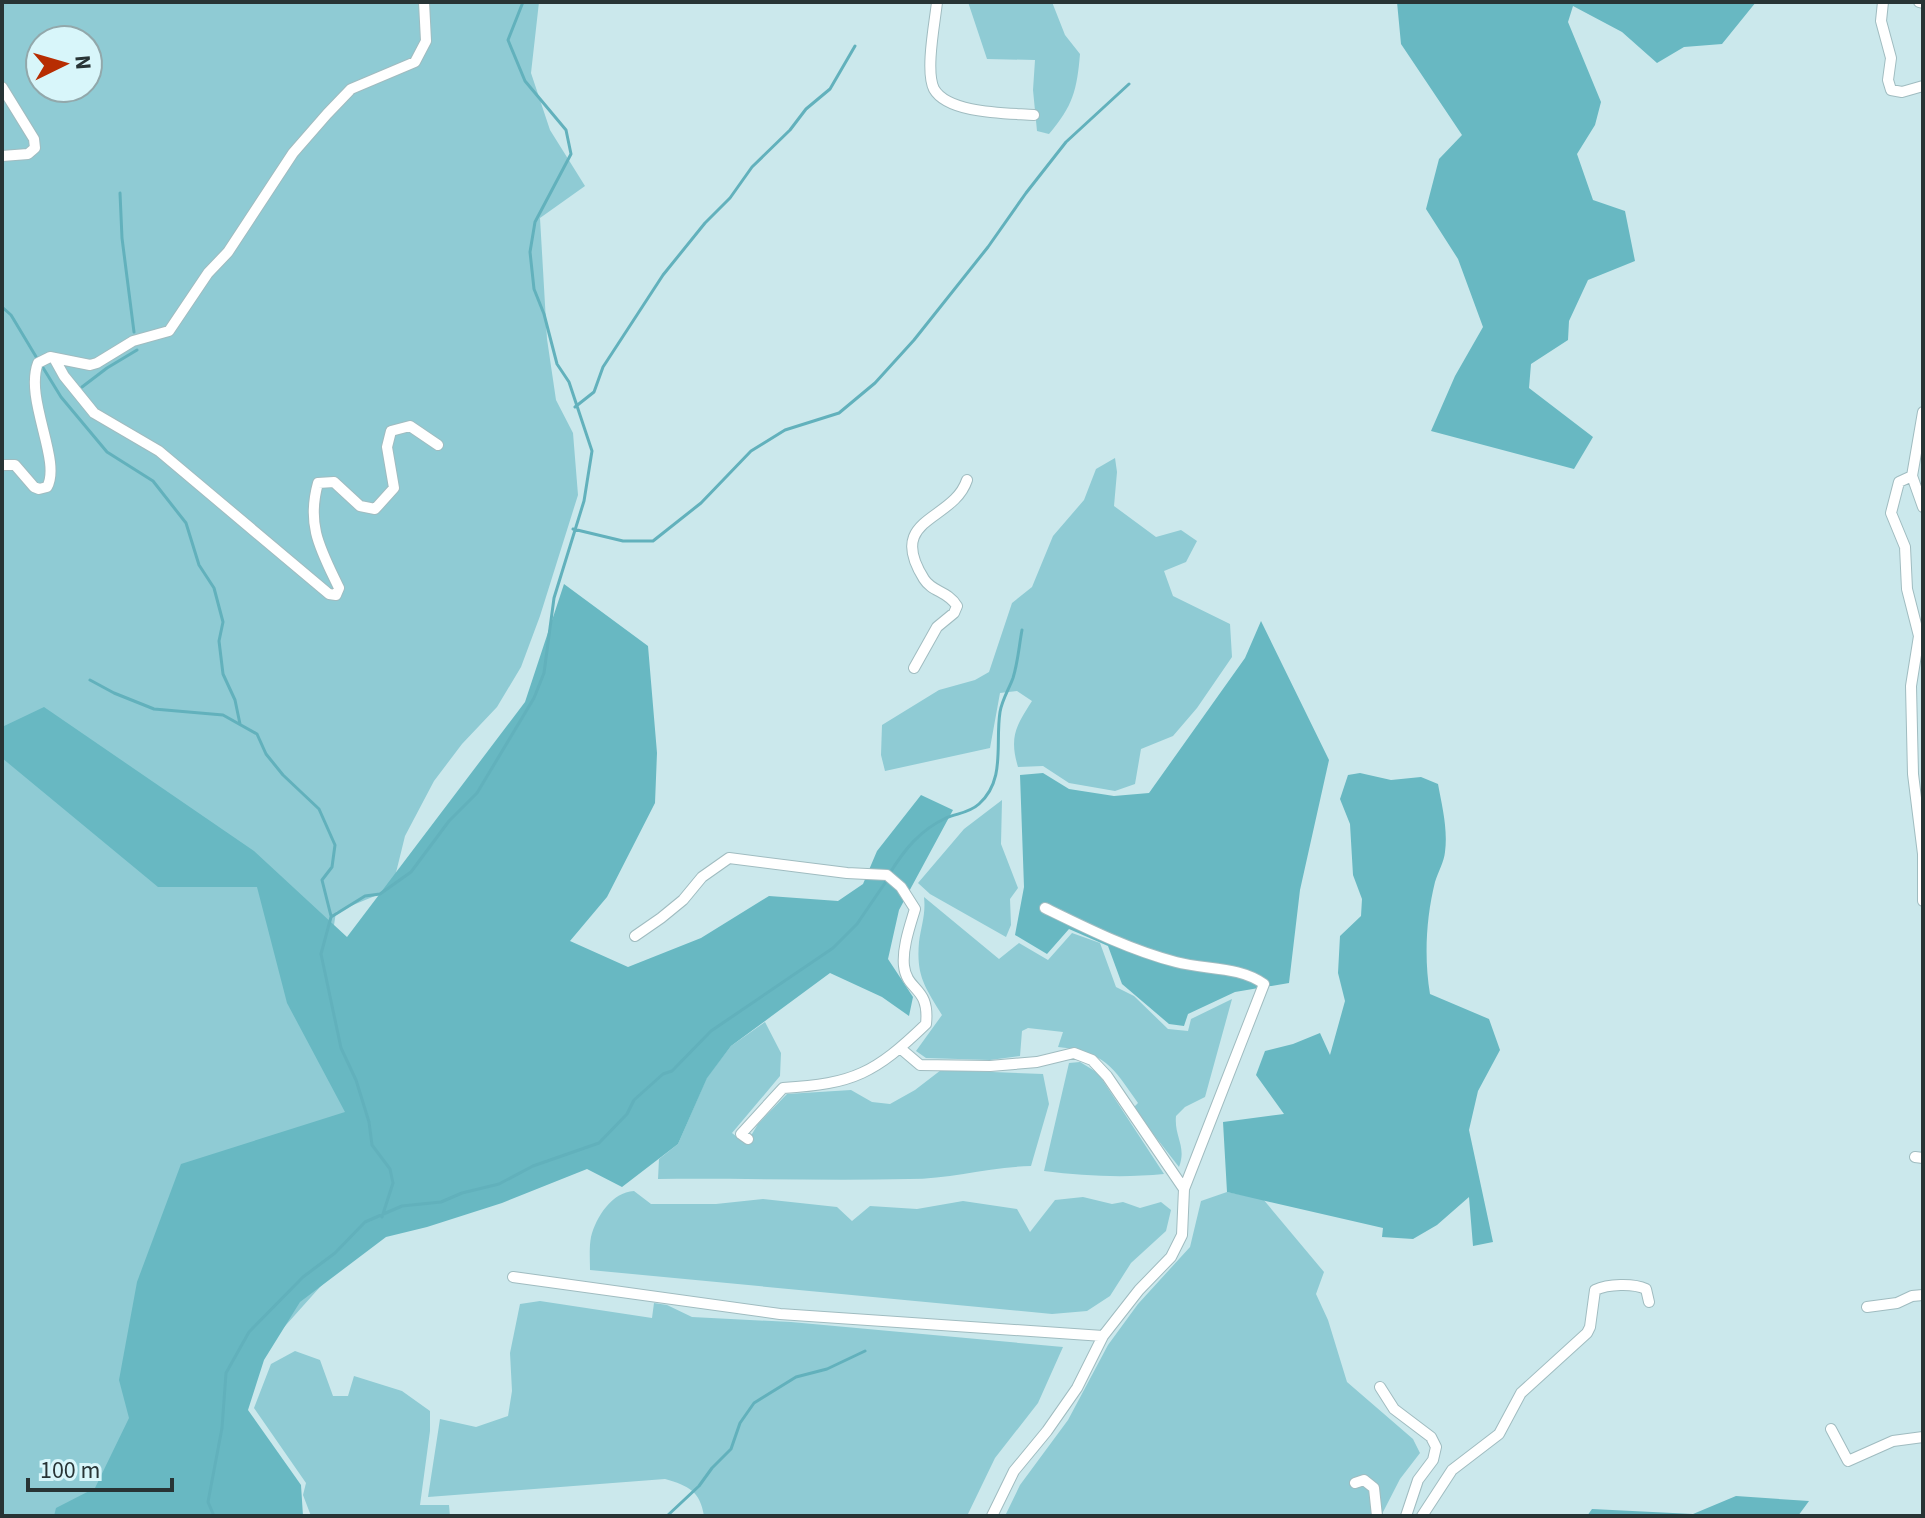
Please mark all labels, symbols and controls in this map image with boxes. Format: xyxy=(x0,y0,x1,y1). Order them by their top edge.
north arrow xyxy=(24,24,104,104)
text: N xyxy=(66,54,100,71)
scale bar xyxy=(28,1442,172,1492)
text: 100 m xyxy=(40,1453,100,1488)

